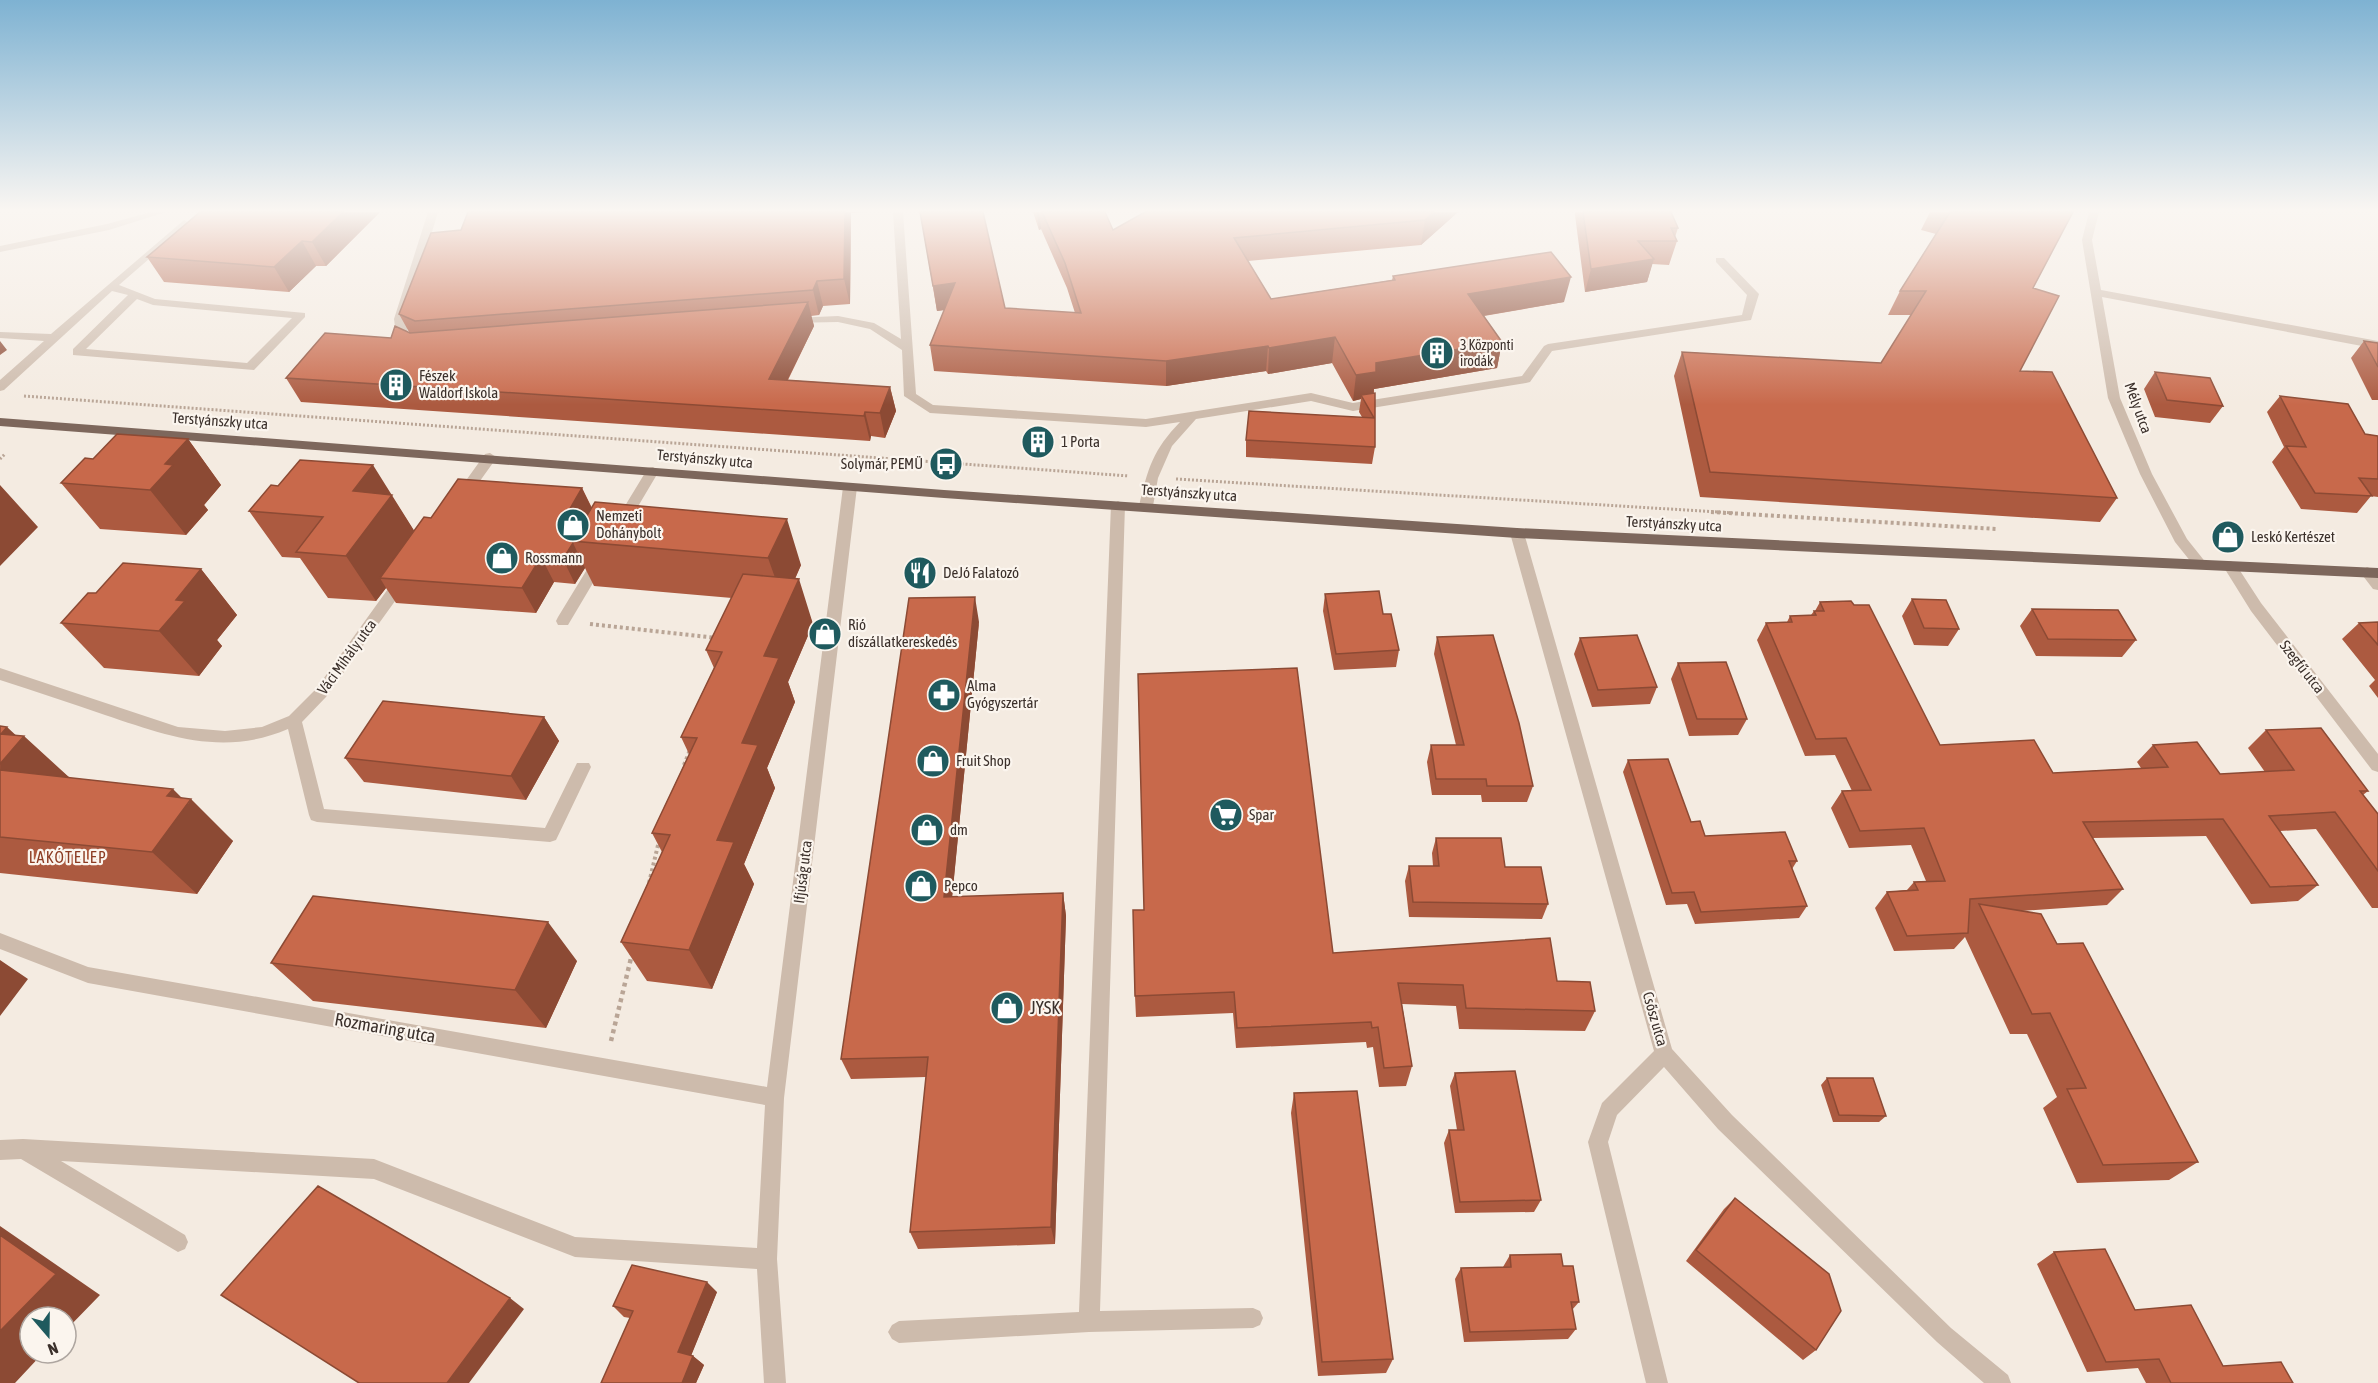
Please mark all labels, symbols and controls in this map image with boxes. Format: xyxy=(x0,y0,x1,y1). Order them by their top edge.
building icon: 3 Központi irodák xyxy=(1419,335,1455,371)
place label: 3 Központi irodák xyxy=(1460,337,1514,369)
building icon: Fészek Waldorf Iskola xyxy=(378,367,414,403)
place label: Fészek Waldorf Iskola xyxy=(419,367,498,401)
street label: Mély utca xyxy=(2121,380,2156,436)
street label: Terstyánszky utca xyxy=(171,409,269,432)
building icon: 1 Porta xyxy=(1020,424,1056,460)
place label: 1 Porta xyxy=(1061,433,1100,450)
street label: Terstyánszky utca xyxy=(656,446,754,471)
bus stop icon: Solymár, PEMÜ xyxy=(928,446,964,482)
place label: Solymár, PEMÜ xyxy=(841,455,923,472)
street label: Terstyánszky utca xyxy=(1140,481,1238,504)
shop icon: Nemzeti Dohánybolt xyxy=(555,507,591,543)
place label: Nemzeti Dohánybolt xyxy=(596,507,662,541)
street label: Terstyánszky utca xyxy=(1625,512,1723,535)
shop icon: Leskó Kertészet xyxy=(2210,519,2246,555)
place label: Leskó Kertészet xyxy=(2251,528,2335,545)
shop icon: Rossmann xyxy=(484,540,520,576)
place label: Rossmann xyxy=(525,549,582,566)
restaurant icon: DeJó Falatozó xyxy=(902,555,938,591)
place label: DeJó Falatozó xyxy=(943,564,1019,581)
street label: Váci Mihály utca xyxy=(314,616,380,698)
shop icon: Rió díszállatkereskedés xyxy=(807,616,843,652)
place label: Rió díszállatkereskedés xyxy=(848,616,957,650)
street label: Szegfű utca xyxy=(2277,637,2328,696)
pharmacy icon: Alma Gyógyszertár xyxy=(926,677,962,713)
place label: Alma Gyógyszertár xyxy=(967,677,1039,711)
shop icon: Fruit Shop xyxy=(915,743,951,779)
place label: Fruit Shop xyxy=(956,752,1011,769)
supermarket icon: Spar xyxy=(1208,797,1244,833)
place label: Spar xyxy=(1249,806,1274,823)
shop icon: dm xyxy=(909,812,945,848)
place label: dm xyxy=(950,821,968,838)
street label: Ifjúság utca xyxy=(790,839,815,904)
district label: LAKÓTELEP xyxy=(29,848,107,866)
shop icon: Pepco xyxy=(903,868,939,904)
place label: Pepco xyxy=(944,877,978,894)
shop icon: JYSK xyxy=(989,990,1025,1026)
street label: Csősz utca xyxy=(1640,990,1671,1048)
place label: JYSK xyxy=(1030,997,1060,1018)
street label: Rozmaring utca xyxy=(333,1008,437,1047)
north arrow xyxy=(18,1305,78,1365)
text: N xyxy=(46,1339,61,1359)

